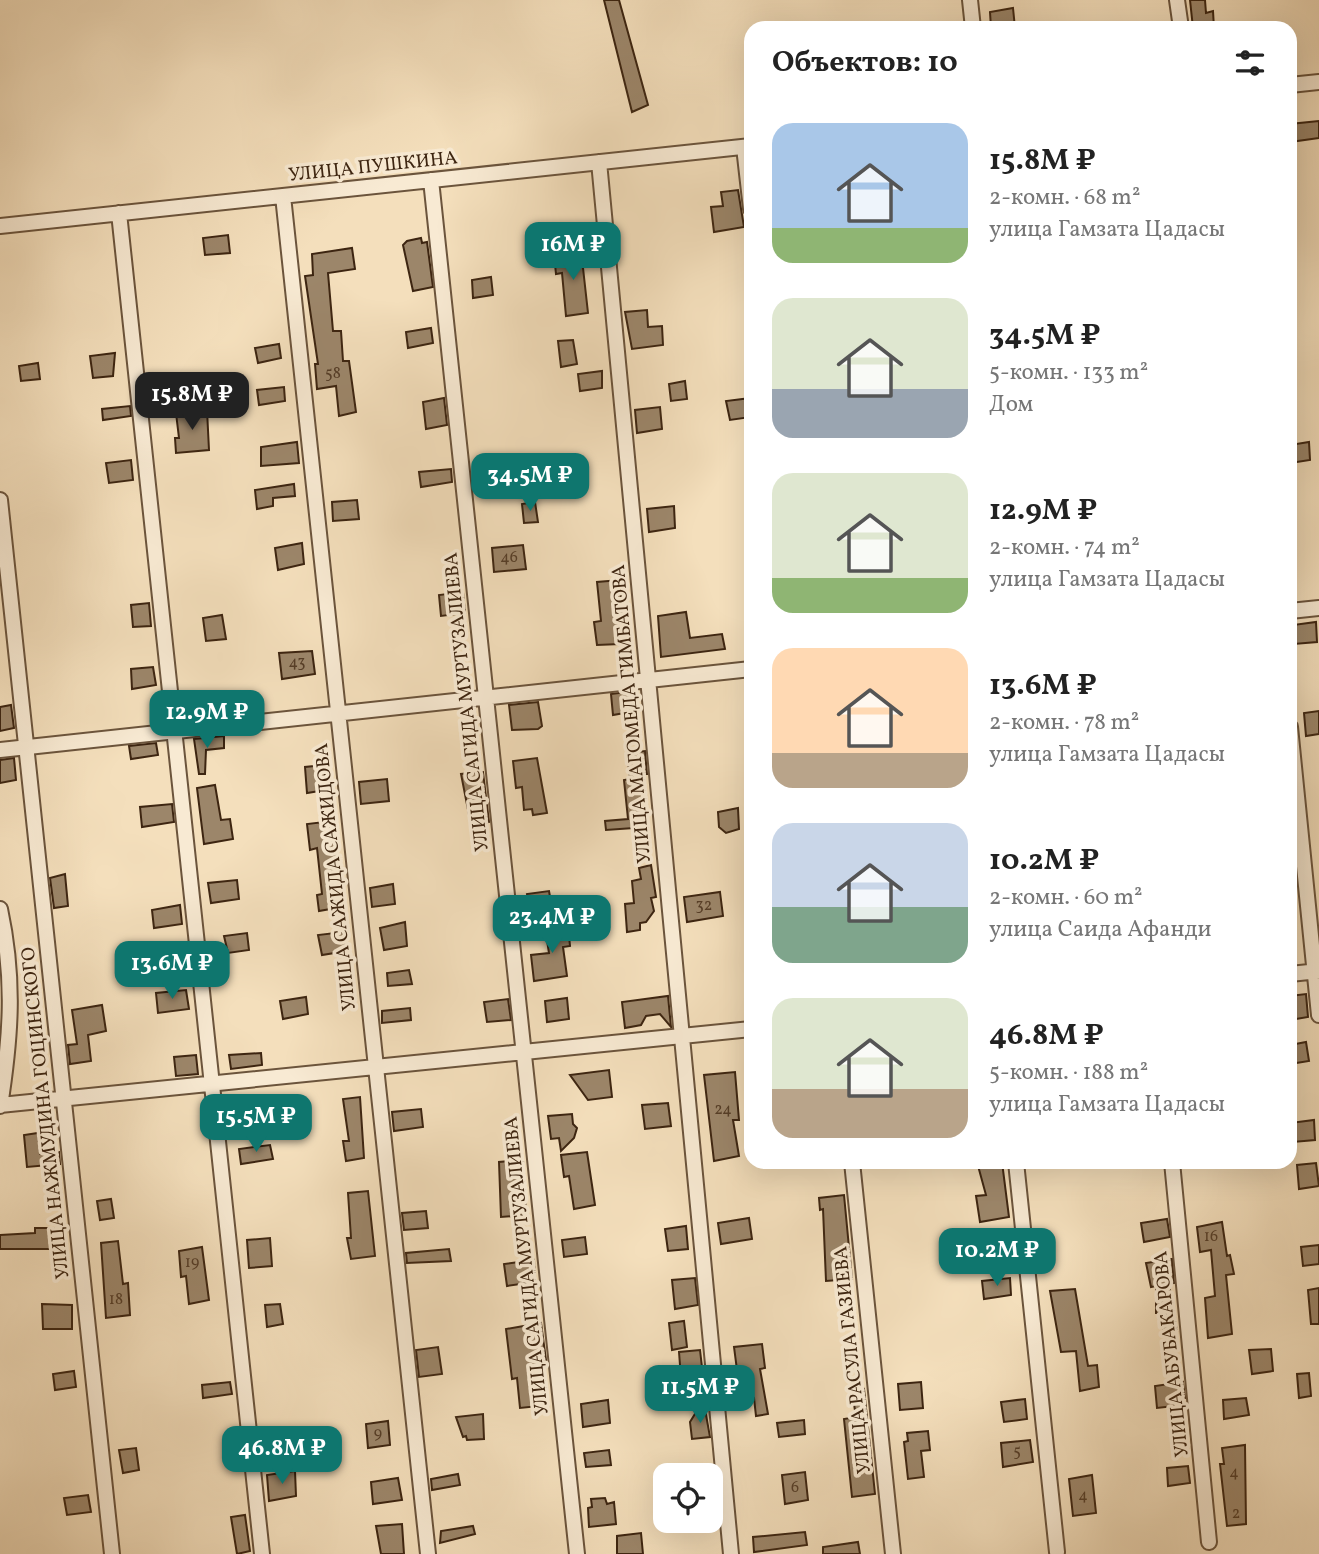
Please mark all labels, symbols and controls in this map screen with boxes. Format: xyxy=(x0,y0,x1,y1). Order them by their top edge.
text: Объектов: 10 xyxy=(772,42,958,84)
icon: filters xyxy=(1231,44,1269,82)
text: 15.8M ₽ xyxy=(989,140,1096,182)
street label: УЛИЦА ПУШКИНА xyxy=(287,145,459,189)
icon: home xyxy=(828,151,912,235)
text: 2-комн. · 68 m² xyxy=(989,182,1140,214)
text: улица Гамзата Цадасы xyxy=(989,214,1225,246)
pin: 16M ₽ xyxy=(524,222,622,282)
text: 16M ₽ xyxy=(541,229,605,261)
text: 34.5M ₽ xyxy=(989,315,1101,357)
icon: home xyxy=(828,326,912,410)
text: 5-комн. · 133 m² xyxy=(989,357,1148,389)
house number: 58 xyxy=(325,363,341,385)
pin: 15.8M ₽ xyxy=(127,372,257,432)
text: 15.8M ₽ xyxy=(151,379,233,411)
text: Дом xyxy=(989,389,1033,421)
pin: 34.5M ₽ xyxy=(465,454,595,513)
text: 34.5M ₽ xyxy=(487,460,573,492)
text: 12.9M ₽ xyxy=(989,490,1097,532)
icon: home xyxy=(828,501,912,585)
text: 2-комн. · 74 m² xyxy=(989,532,1140,564)
house number: 46 xyxy=(500,547,518,569)
street label: УЛИЦА САГИДА МУРТУЗАЛИЕВА xyxy=(438,551,496,853)
street label: УЛИЦА МАГОМЕДА ГИМБАТОВА xyxy=(606,564,658,864)
text: улица Гамзата Цадасы xyxy=(989,564,1225,596)
house number: 43 xyxy=(288,652,306,674)
text: 13.6M ₽ xyxy=(989,665,1097,707)
icon: home xyxy=(828,676,912,760)
pin: 12.9M ₽ xyxy=(142,690,272,750)
text: 12.9M ₽ xyxy=(165,697,249,729)
text: 2-комн. · 78 m² xyxy=(989,707,1139,739)
text: улица Гамзата Цадасы xyxy=(989,739,1225,771)
street label: УЛИЦА САЖИДА САЖИДОВА xyxy=(309,742,363,1012)
text: 10.2M ₽ xyxy=(989,840,1099,882)
icon: home xyxy=(828,851,912,935)
text: 2-комн. · 60 m² xyxy=(989,882,1143,914)
pin: 23.4M ₽ xyxy=(487,895,617,955)
house number: 32 xyxy=(696,895,712,917)
text: 23.4M ₽ xyxy=(509,902,595,934)
text: улица Саида Афанди xyxy=(989,914,1212,946)
pin: 13.6M ₽ xyxy=(107,942,237,1001)
street label: УЛИЦА НАЖМУДИНА ГОЦИНСКОГО xyxy=(16,946,76,1280)
text: 13.6M ₽ xyxy=(131,948,213,980)
text: 46.8M ₽ xyxy=(989,1015,1104,1057)
icon: home xyxy=(828,1026,912,1110)
text: 5-комн. · 188 m² xyxy=(989,1057,1148,1089)
text: улица Гамзата Цадасы xyxy=(989,1089,1225,1121)
pin: 15.5M ₽ xyxy=(191,1094,321,1154)
house number: 24 xyxy=(714,1099,732,1121)
text: 15.5M ₽ xyxy=(216,1101,296,1133)
street label: УЛИЦА САГИДА МУРТУЗАЛИЕВА xyxy=(498,1115,556,1417)
house number: 16 xyxy=(1204,1226,1218,1248)
pin: 10.2M ₽ xyxy=(932,1228,1062,1288)
text: 10.2M ₽ xyxy=(955,1235,1039,1267)
street label: УЛИЦА РАСУЛА ГАЗИЕВА xyxy=(828,1245,878,1475)
street label: УЛИЦА АБУБАКАРОВА xyxy=(1148,1250,1196,1458)
house number: 19 xyxy=(185,1252,199,1274)
house number: 18 xyxy=(109,1289,123,1311)
pin: 11.5M ₽ xyxy=(635,1366,765,1425)
text: 11.5M ₽ xyxy=(661,1372,739,1404)
house number: 9 xyxy=(374,1423,382,1445)
pin: 46.8M ₽ xyxy=(217,1426,347,1486)
text: 46.8M ₽ xyxy=(238,1433,326,1465)
house number: 5 xyxy=(1013,1441,1021,1463)
house number: 4 xyxy=(1229,1462,1239,1484)
map controls xyxy=(653,1463,723,1533)
button: locate xyxy=(653,1463,723,1533)
house number: 6 xyxy=(791,1477,799,1499)
house number: 4 xyxy=(1078,1485,1088,1507)
house number: 2 xyxy=(1232,1503,1240,1525)

